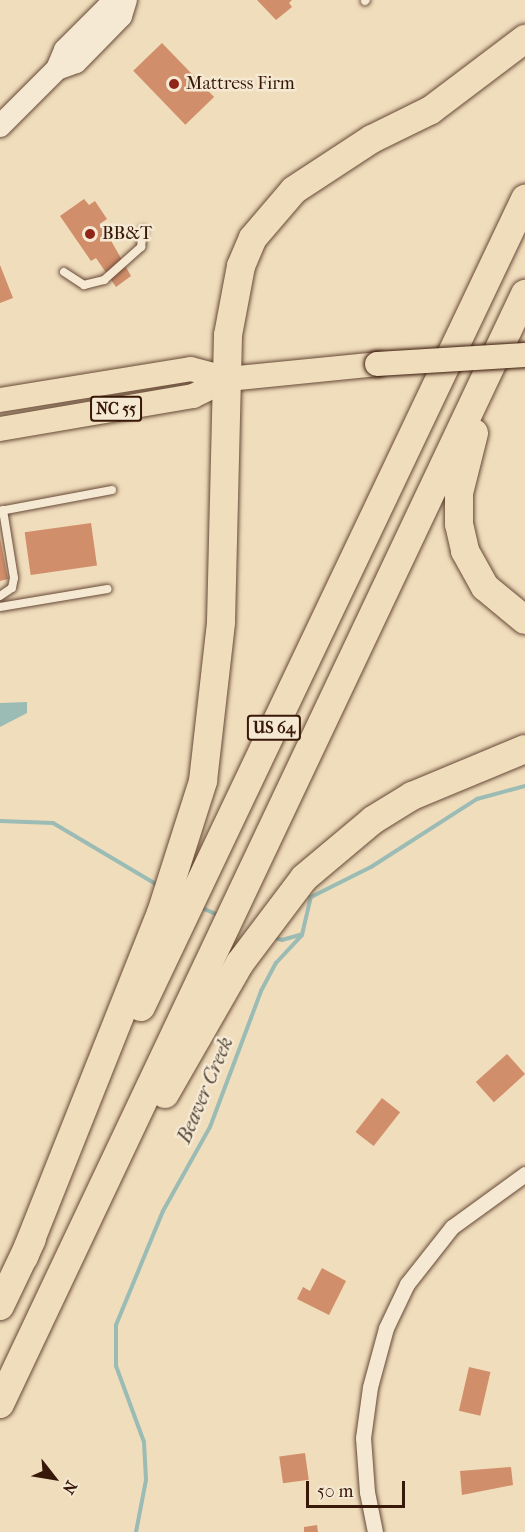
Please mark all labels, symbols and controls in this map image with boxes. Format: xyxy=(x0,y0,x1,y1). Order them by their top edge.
place label: Mattress Firm xyxy=(186,73,295,95)
marker: Mattress Firm xyxy=(167,77,181,91)
place label: BB&T xyxy=(102,223,152,245)
marker: BB&T xyxy=(83,227,97,241)
road number: NC 55 xyxy=(89,396,143,422)
road number: US 64 xyxy=(246,715,302,741)
water label: Beaver Creek xyxy=(172,1033,238,1147)
north arrow xyxy=(24,1448,84,1508)
scale bar xyxy=(309,1469,408,1507)
text: N xyxy=(59,1477,81,1498)
text: 50 m xyxy=(317,1481,353,1502)

